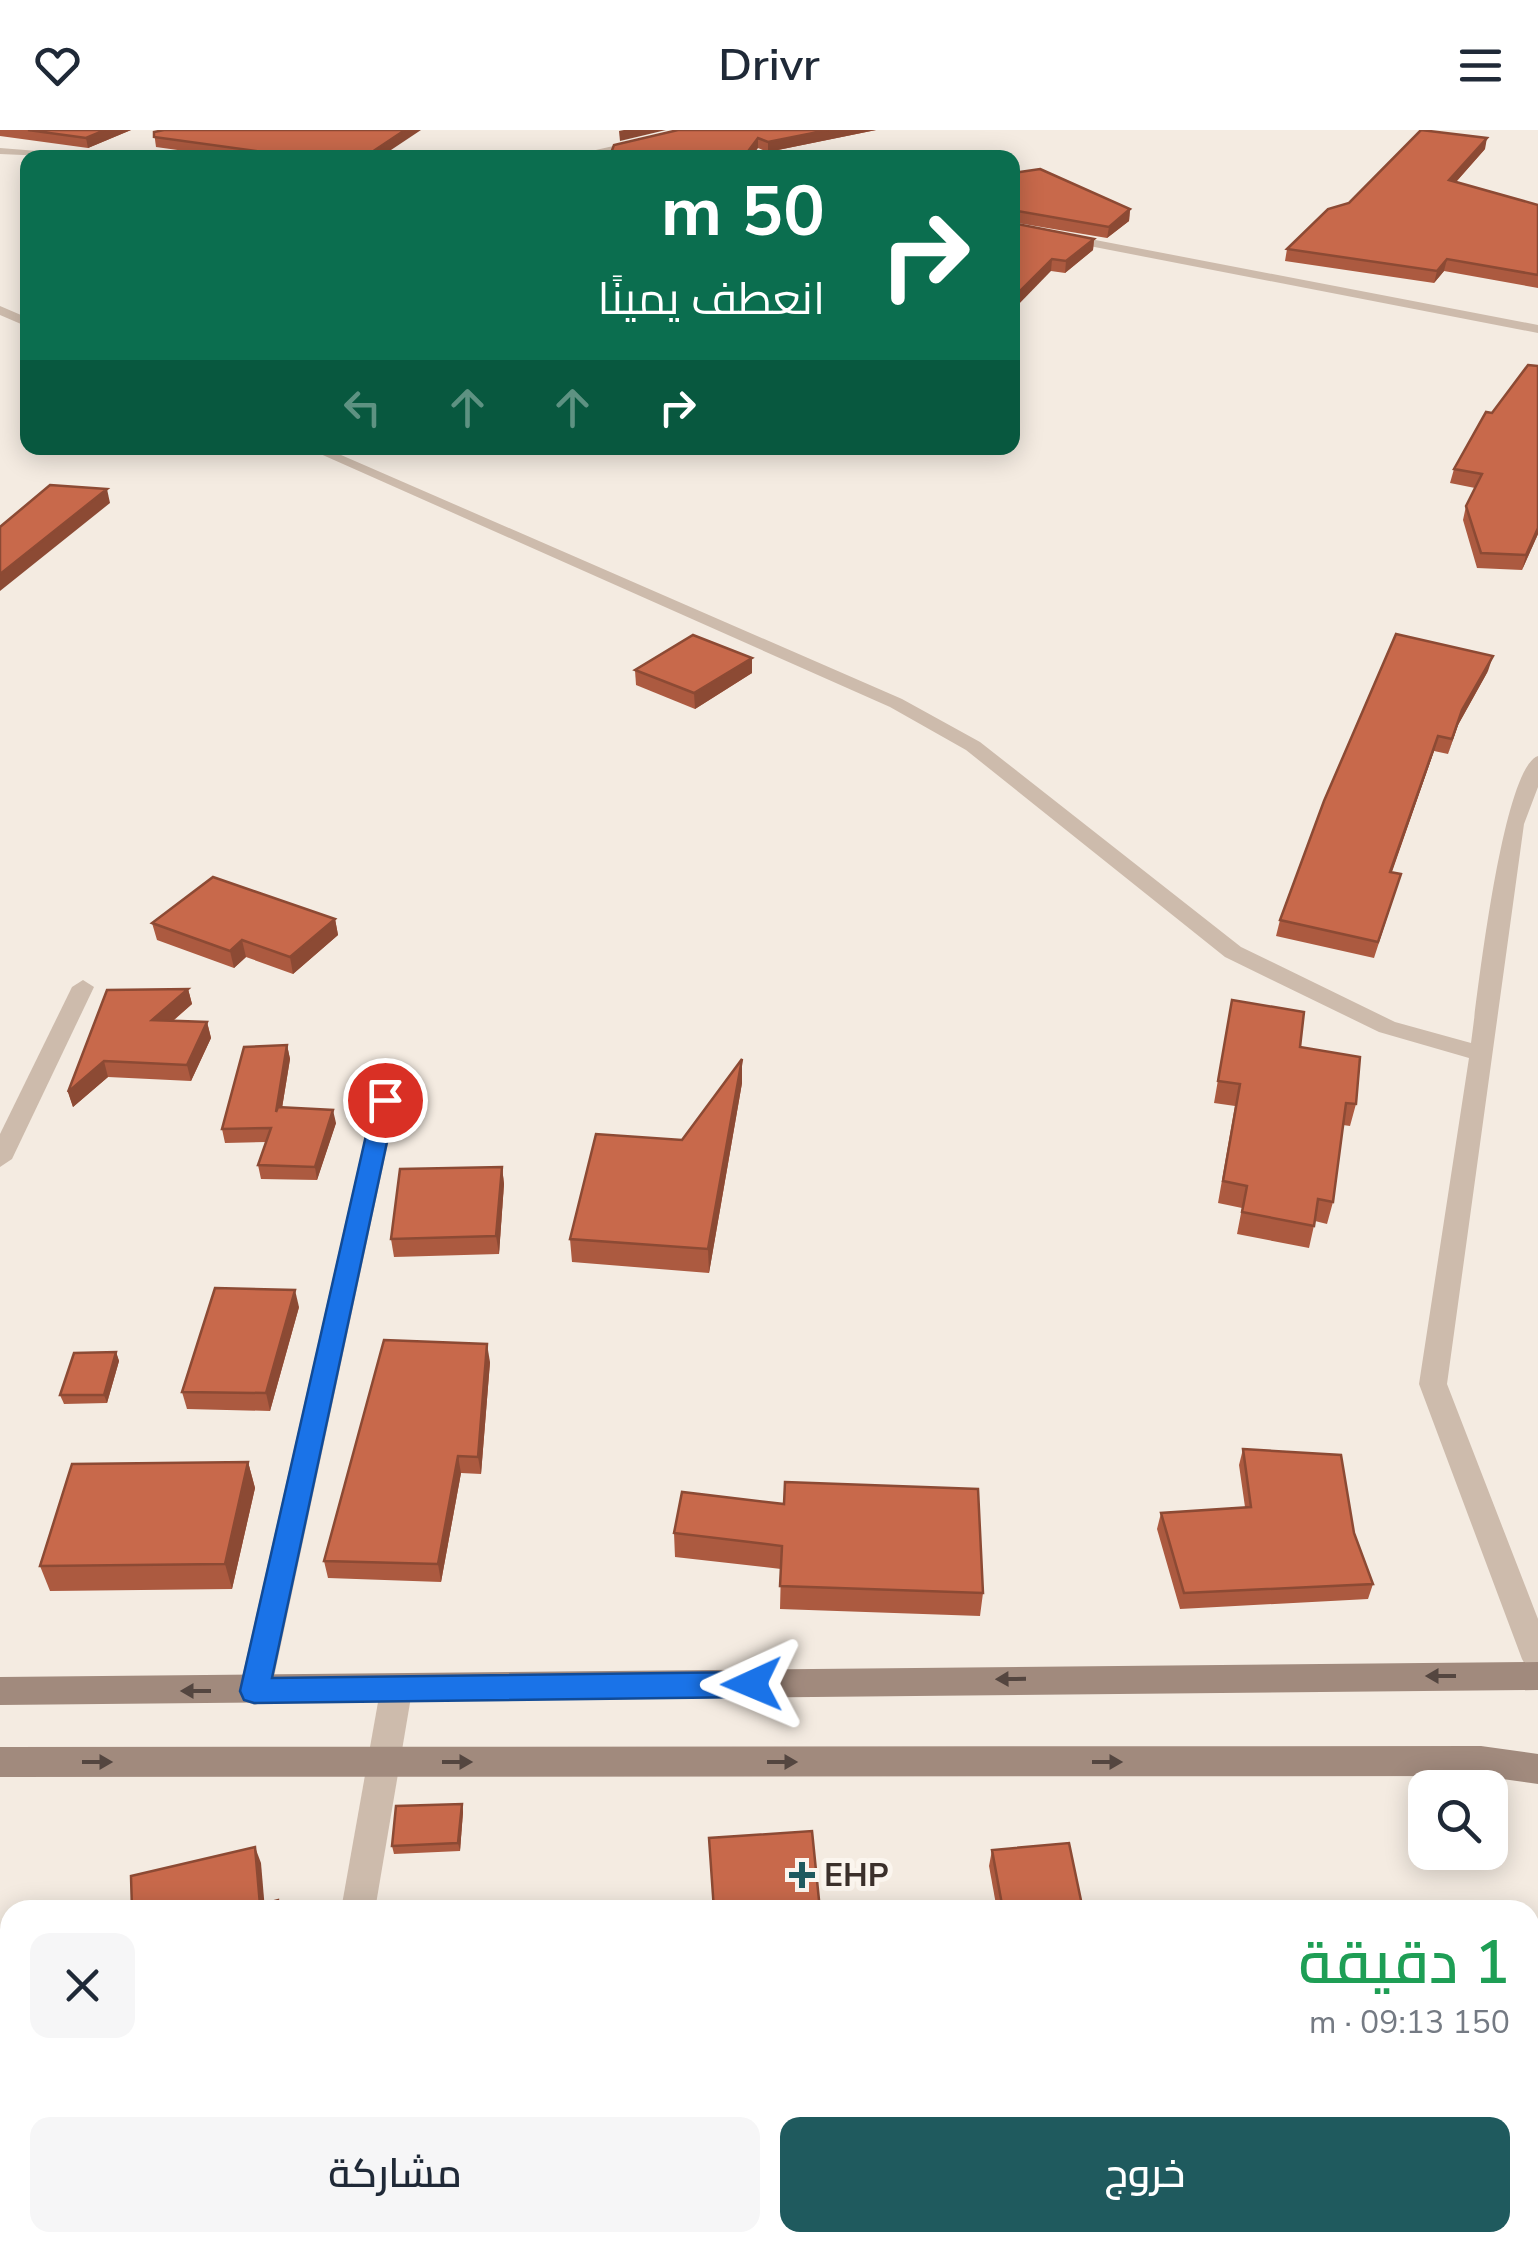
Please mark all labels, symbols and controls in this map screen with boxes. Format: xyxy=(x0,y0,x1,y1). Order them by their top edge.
text: Drivr xyxy=(718,35,820,96)
icon: heart xyxy=(30,38,85,93)
icon: menu xyxy=(1453,38,1508,93)
text: 50 m xyxy=(661,164,825,260)
icon: right xyxy=(860,190,990,320)
text: انعطف يمينًا xyxy=(597,269,825,330)
icon: left xyxy=(335,380,390,435)
icon: ahead xyxy=(440,380,495,435)
icon: ahead xyxy=(545,380,600,435)
icon: right xyxy=(650,380,705,435)
pin xyxy=(343,1058,428,1143)
icon: arrive xyxy=(358,1073,413,1128)
position arrow xyxy=(700,1632,804,1736)
one-way arrow xyxy=(1424,1668,1456,1684)
one-way arrow xyxy=(994,1672,1026,1688)
one-way arrow xyxy=(179,1683,211,1699)
one-way arrow xyxy=(82,1754,114,1770)
one-way arrow xyxy=(442,1754,474,1770)
one-way arrow xyxy=(767,1754,799,1770)
one-way arrow xyxy=(1092,1754,1124,1770)
map controls xyxy=(1408,1770,1508,1870)
button: search xyxy=(1408,1770,1508,1870)
place label: EHP xyxy=(824,1854,889,1897)
marker: EHP xyxy=(789,1862,815,1888)
text: 1 دقيقة xyxy=(1298,1922,1510,2004)
button: close xyxy=(30,1933,135,2038)
text: 150 m · 09:13 xyxy=(1309,2001,1510,2044)
button: مشاركة xyxy=(30,2117,760,2232)
button: خروج xyxy=(780,2117,1510,2232)

